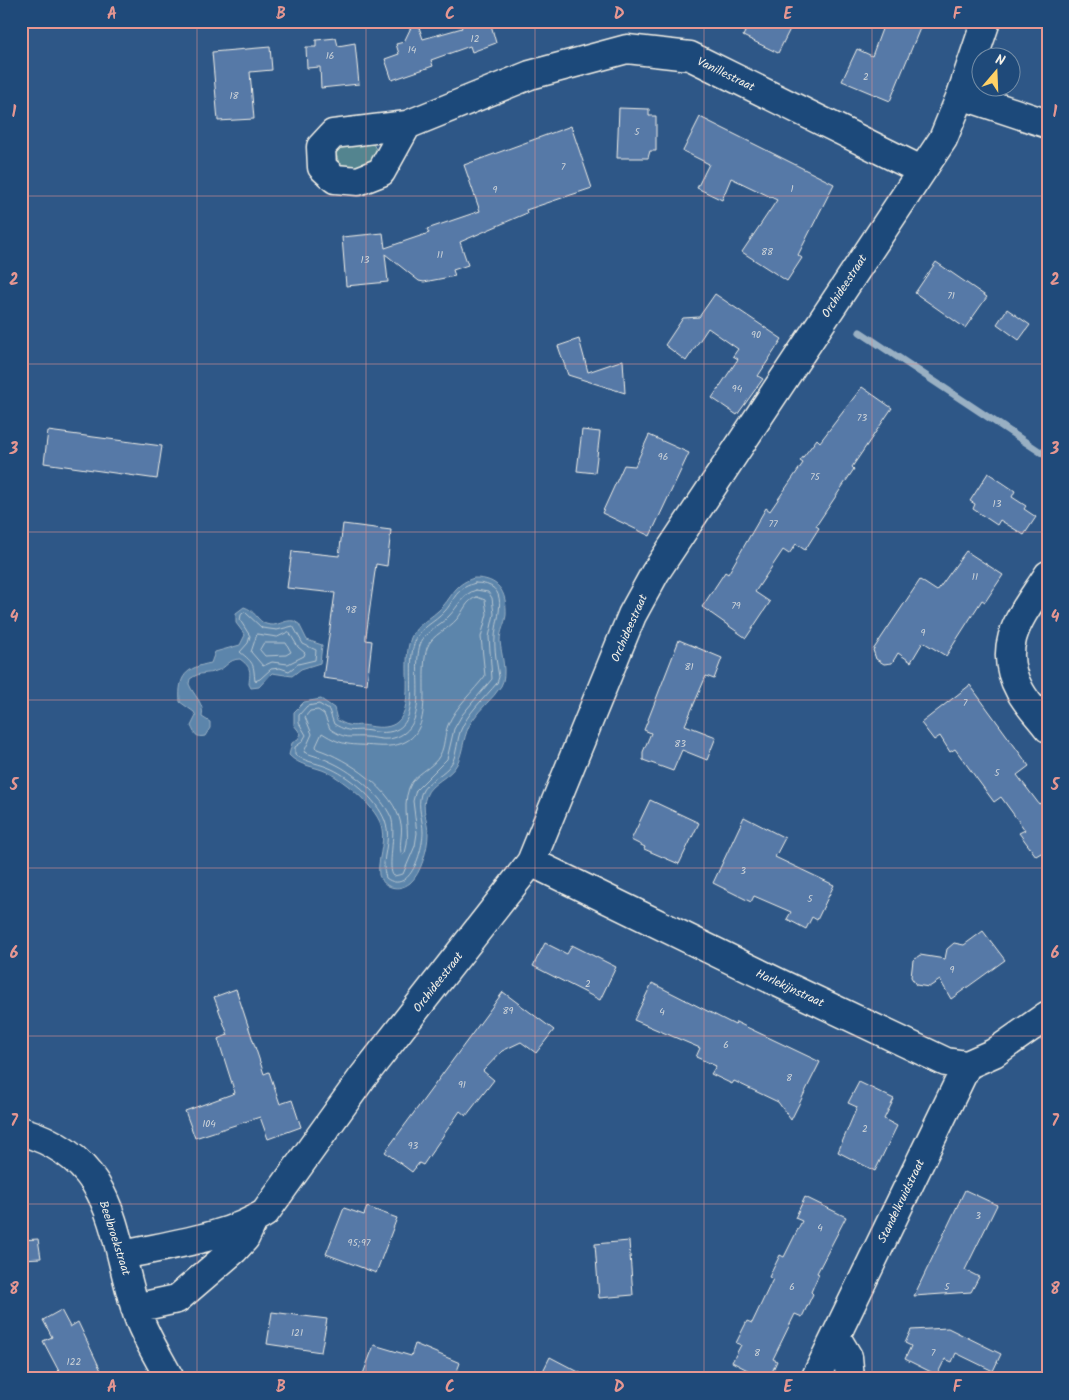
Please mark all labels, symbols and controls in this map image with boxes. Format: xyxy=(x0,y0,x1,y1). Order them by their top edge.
text: A xyxy=(107,2,117,27)
text: B xyxy=(276,2,286,27)
text: C xyxy=(445,2,455,27)
text: D xyxy=(614,2,625,27)
text: E xyxy=(784,2,794,27)
text: F xyxy=(953,2,963,27)
house number: 12 xyxy=(471,31,480,47)
house number: 14 xyxy=(408,42,417,58)
house number: 16 xyxy=(326,48,334,64)
north arrow xyxy=(972,48,1022,98)
text: N xyxy=(992,49,1008,73)
street label: Vanillestraat xyxy=(694,52,758,97)
house number: 2 xyxy=(863,69,869,85)
house number: 18 xyxy=(229,88,240,104)
text: 1 xyxy=(12,100,17,125)
text: 1 xyxy=(1053,100,1058,125)
house number: 5 xyxy=(634,124,640,140)
house number: 7 xyxy=(561,159,566,175)
house number: 1 xyxy=(790,181,794,197)
house number: 9 xyxy=(493,182,498,198)
house number: 88 xyxy=(761,244,774,260)
house number: 11 xyxy=(437,247,443,263)
street label: Orchideestraat xyxy=(817,250,872,322)
house number: 13 xyxy=(361,252,370,268)
text: 2 xyxy=(9,268,19,293)
text: 2 xyxy=(1050,268,1060,293)
house number: 71 xyxy=(947,288,955,304)
house number: 90 xyxy=(751,327,761,343)
house number: 94 xyxy=(732,381,743,397)
house number: 73 xyxy=(857,410,867,426)
text: 3 xyxy=(9,437,19,462)
text: 3 xyxy=(1050,437,1060,462)
house number: 96 xyxy=(658,449,668,465)
house number: 75 xyxy=(810,469,821,485)
house number: 13 xyxy=(993,496,1002,512)
house number: 77 xyxy=(768,516,778,532)
house number: 11 xyxy=(972,569,978,585)
street label: Orchideestraat xyxy=(606,591,653,665)
house number: 79 xyxy=(731,598,741,614)
house number: 98 xyxy=(346,602,357,618)
text: 4 xyxy=(10,605,19,630)
text: 4 xyxy=(1051,605,1060,630)
house number: 9 xyxy=(921,625,926,641)
house number: 81 xyxy=(684,659,694,675)
house number: 7 xyxy=(963,695,968,711)
house number: 83 xyxy=(674,736,686,752)
house number: 5 xyxy=(994,765,1000,781)
text: 5 xyxy=(9,773,20,798)
text: 5 xyxy=(1050,773,1061,798)
house number: 3 xyxy=(740,863,746,879)
house number: 5 xyxy=(807,891,813,907)
text: 6 xyxy=(10,941,19,966)
text: 6 xyxy=(1051,941,1060,966)
street label: Orchideestraat xyxy=(409,948,468,1017)
house number: 9 xyxy=(950,962,955,978)
street label: Harlekijnstraat xyxy=(752,964,827,1013)
house number: 2 xyxy=(585,976,591,992)
house number: 89 xyxy=(503,1003,514,1019)
house number: 4 xyxy=(659,1004,665,1020)
house number: 6 xyxy=(723,1037,729,1053)
house number: 8 xyxy=(786,1070,793,1086)
house number: 91 xyxy=(458,1077,466,1093)
text: 7 xyxy=(10,1109,18,1134)
text: 7 xyxy=(1051,1109,1059,1134)
house number: 104 xyxy=(202,1116,216,1132)
house number: 2 xyxy=(862,1121,868,1137)
house number: 93 xyxy=(408,1138,419,1154)
street label: Standelkruidstraat xyxy=(873,1156,930,1246)
street label: Beelbroekstraat xyxy=(93,1198,136,1278)
house number: 3 xyxy=(975,1208,981,1224)
house number: 4 xyxy=(817,1220,823,1236)
house number: 95;97 xyxy=(348,1235,371,1251)
text: 8 xyxy=(9,1277,19,1302)
text: 8 xyxy=(1050,1277,1060,1302)
house number: 6 xyxy=(789,1279,795,1295)
house number: 5 xyxy=(944,1279,950,1295)
house number: 121 xyxy=(291,1325,303,1341)
house number: 8 xyxy=(754,1345,761,1361)
house number: 7 xyxy=(931,1345,936,1361)
house number: 122 xyxy=(67,1354,82,1370)
text: A xyxy=(107,1375,117,1400)
text: B xyxy=(276,1375,286,1400)
text: C xyxy=(445,1375,455,1400)
text: D xyxy=(614,1375,625,1400)
text: E xyxy=(784,1375,794,1400)
text: F xyxy=(953,1375,963,1400)

